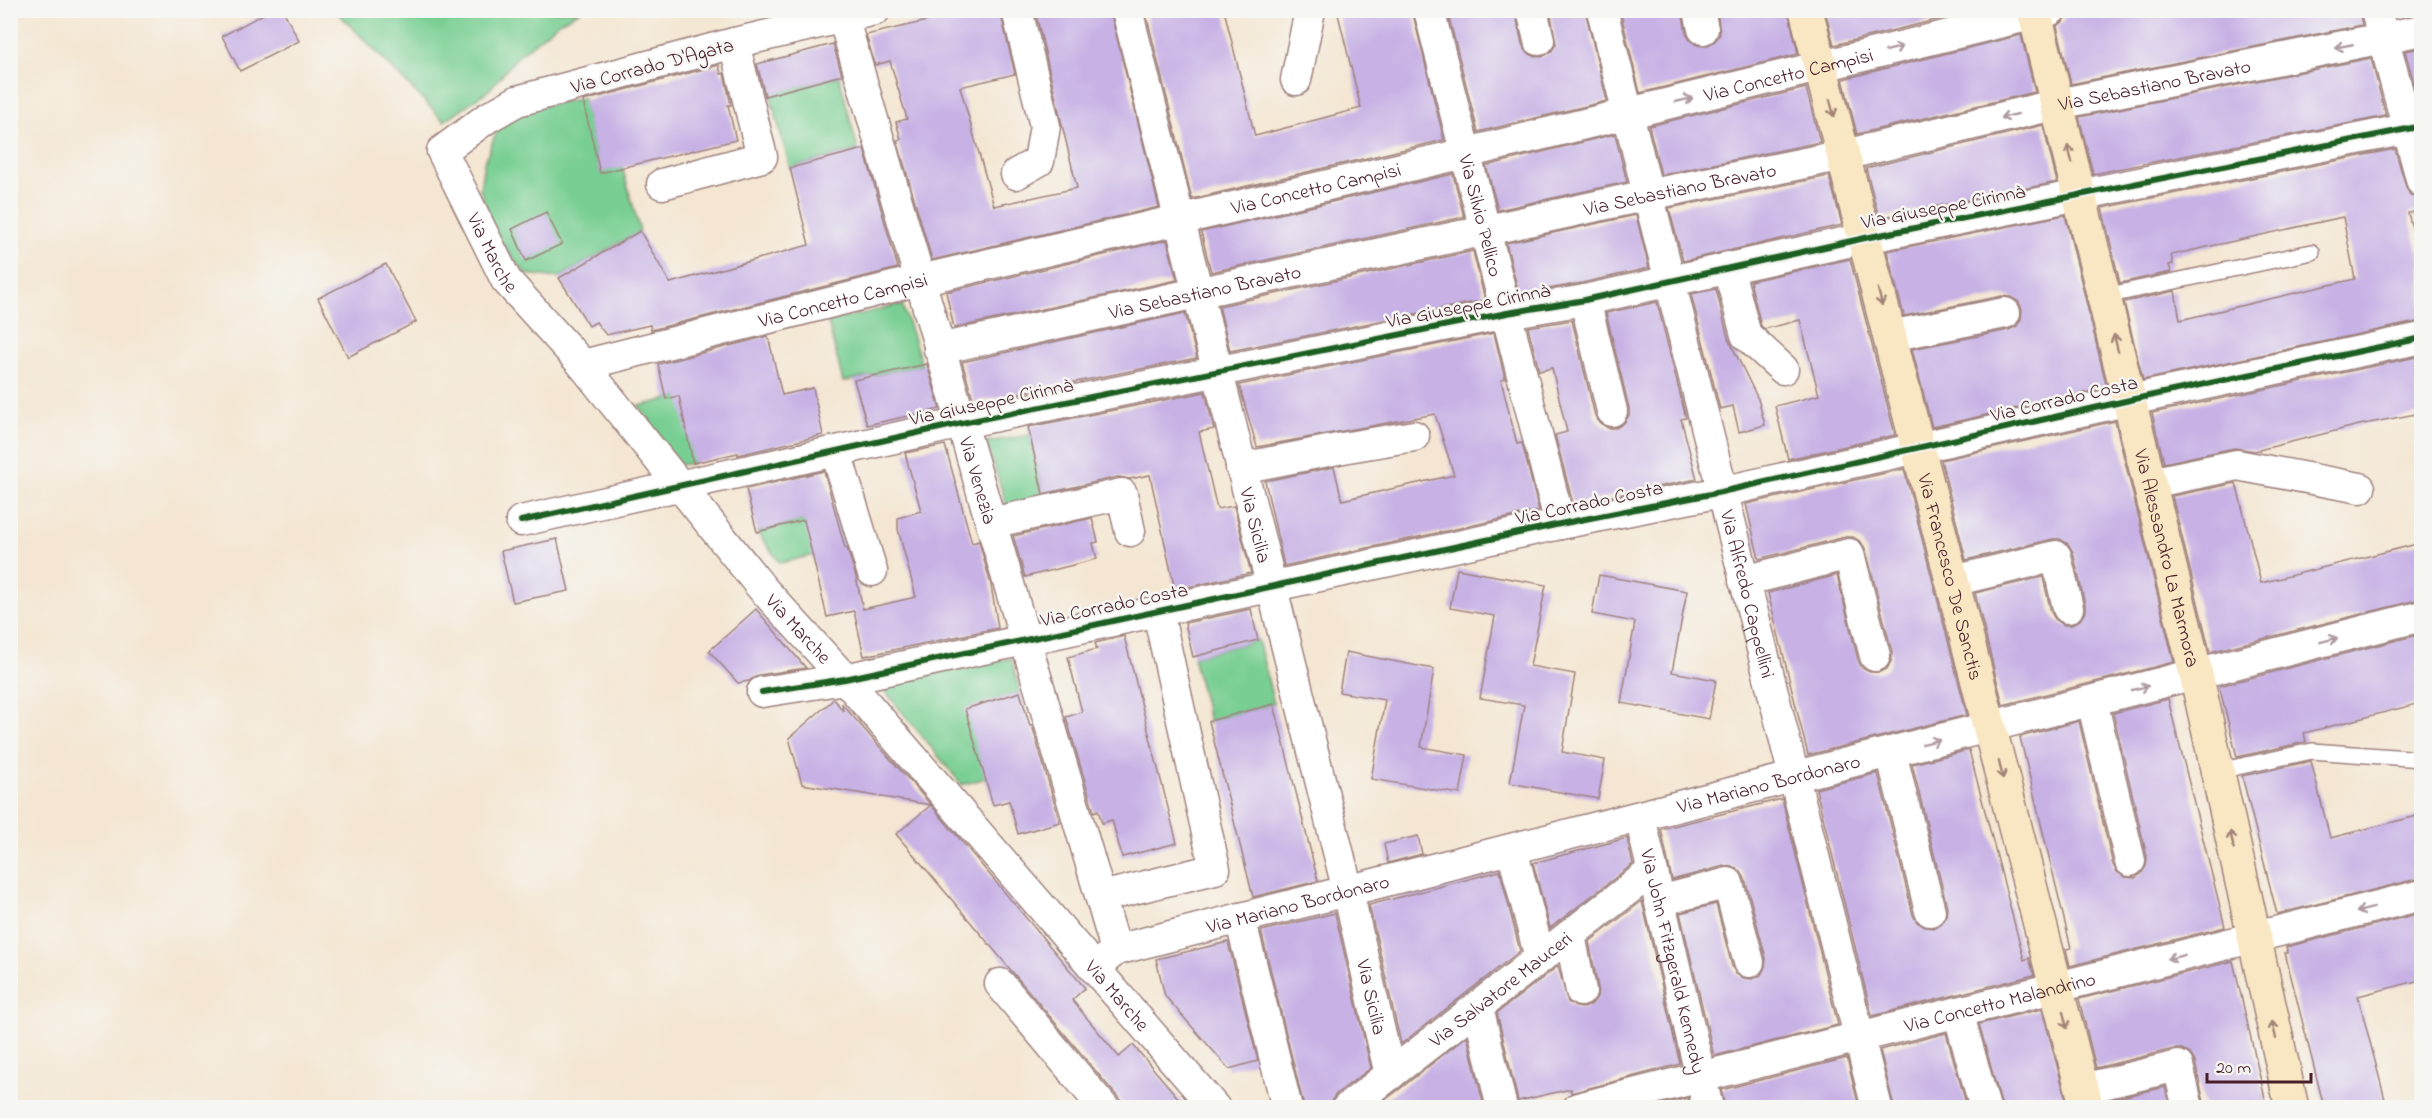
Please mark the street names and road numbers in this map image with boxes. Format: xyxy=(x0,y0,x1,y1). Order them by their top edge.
street label: Via Corrado D'Agata xyxy=(567,32,738,104)
street label: Via Concetto Campisi xyxy=(1700,42,1877,112)
street label: Via Sebastiano Bravato xyxy=(2055,53,2254,121)
street label: Via Silvio Pellico xyxy=(1449,151,1508,280)
street label: Via Concetto Campisi xyxy=(1228,157,1404,224)
street label: Via Sebastiano Bravato xyxy=(1581,157,1779,226)
street label: Via Giuseppe Cirinnà xyxy=(1858,178,2028,239)
street label: Via Marche xyxy=(457,208,523,301)
street label: Via Sebastiano Bravato xyxy=(1106,259,1304,329)
street label: Via Concetto Campisi xyxy=(755,267,931,337)
street label: Via Giuseppe Cirinnà xyxy=(1383,277,1553,338)
street label: Via Corrado Costa xyxy=(1987,369,2141,432)
street label: Via Giuseppe Cirinnà xyxy=(906,372,1076,435)
street label: Via Venezia xyxy=(949,433,1003,528)
street label: Via Alessandro La Marmora xyxy=(2124,445,2206,671)
street label: Via Francesco De Sanctis xyxy=(1908,470,1989,684)
street label: Via Corrado Costa xyxy=(1512,475,1666,534)
street label: Via Sicilia xyxy=(1230,484,1277,566)
street label: Via Alfredo Cappellini xyxy=(1711,506,1781,682)
street label: Via Corrado Costa xyxy=(1037,577,1191,636)
street label: Via Marche xyxy=(756,588,837,672)
street label: Via Mariano Bordonaro xyxy=(1674,748,1864,823)
street label: Via John Fitzgerald Kennedy xyxy=(1631,845,1712,1077)
street label: Via Mariano Bordonaro xyxy=(1203,869,1393,943)
street label: Via Salvatore Mauceri xyxy=(1423,926,1580,1057)
street label: Via Marche xyxy=(1076,954,1155,1039)
street label: Via Sicilia xyxy=(1347,956,1392,1038)
street label: Via Concetto Malandrino xyxy=(1901,966,2099,1042)

